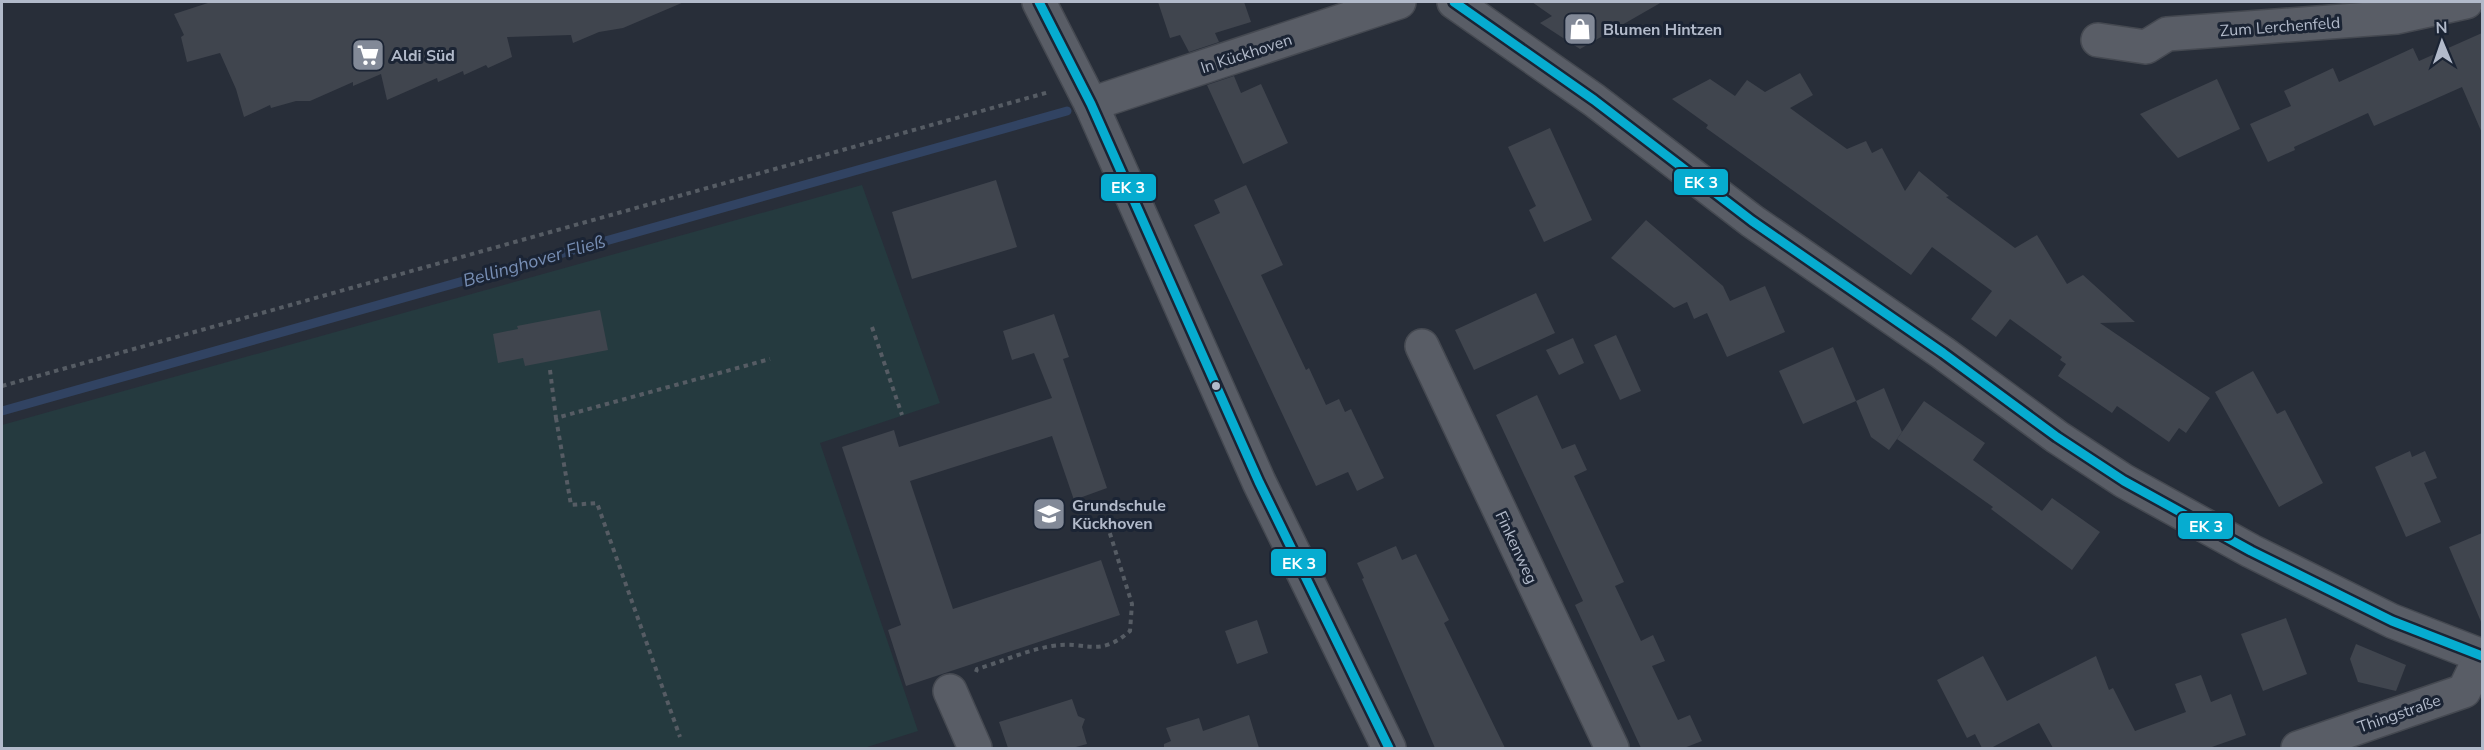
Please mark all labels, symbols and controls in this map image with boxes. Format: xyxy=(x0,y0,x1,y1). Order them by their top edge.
shop icon: Blumen Hintzen xyxy=(1562,11,1598,47)
street label: Zum Lerchenfeld xyxy=(2219,12,2341,42)
north arrow xyxy=(2412,12,2472,72)
text: N xyxy=(2435,17,2448,39)
place label: Blumen Hintzen xyxy=(1603,19,1722,41)
street label: In Kückhoven xyxy=(1198,29,1295,79)
supermarket icon: Aldi Süd xyxy=(350,37,386,73)
place label: Aldi Süd xyxy=(391,45,455,67)
line badge: EK 3 xyxy=(1673,168,1729,196)
text: EK 3 xyxy=(1684,172,1718,194)
line badge: EK 3 xyxy=(1100,173,1157,202)
text: EK 3 xyxy=(1111,177,1145,199)
water label: Bellinghover Fließ xyxy=(460,229,608,293)
unlabelled marker xyxy=(1210,380,1222,392)
place label: Grundschule Kückhoven xyxy=(1072,495,1166,535)
school or university icon: Grundschule Kückhoven xyxy=(1031,496,1067,532)
street label: Finkenweg xyxy=(1490,507,1543,587)
line badge: EK 3 xyxy=(2177,512,2234,540)
text: EK 3 xyxy=(2189,516,2223,538)
line badge: EK 3 xyxy=(1270,548,1327,577)
text: EK 3 xyxy=(1282,553,1316,575)
street label: Thingstraße xyxy=(2355,689,2444,738)

